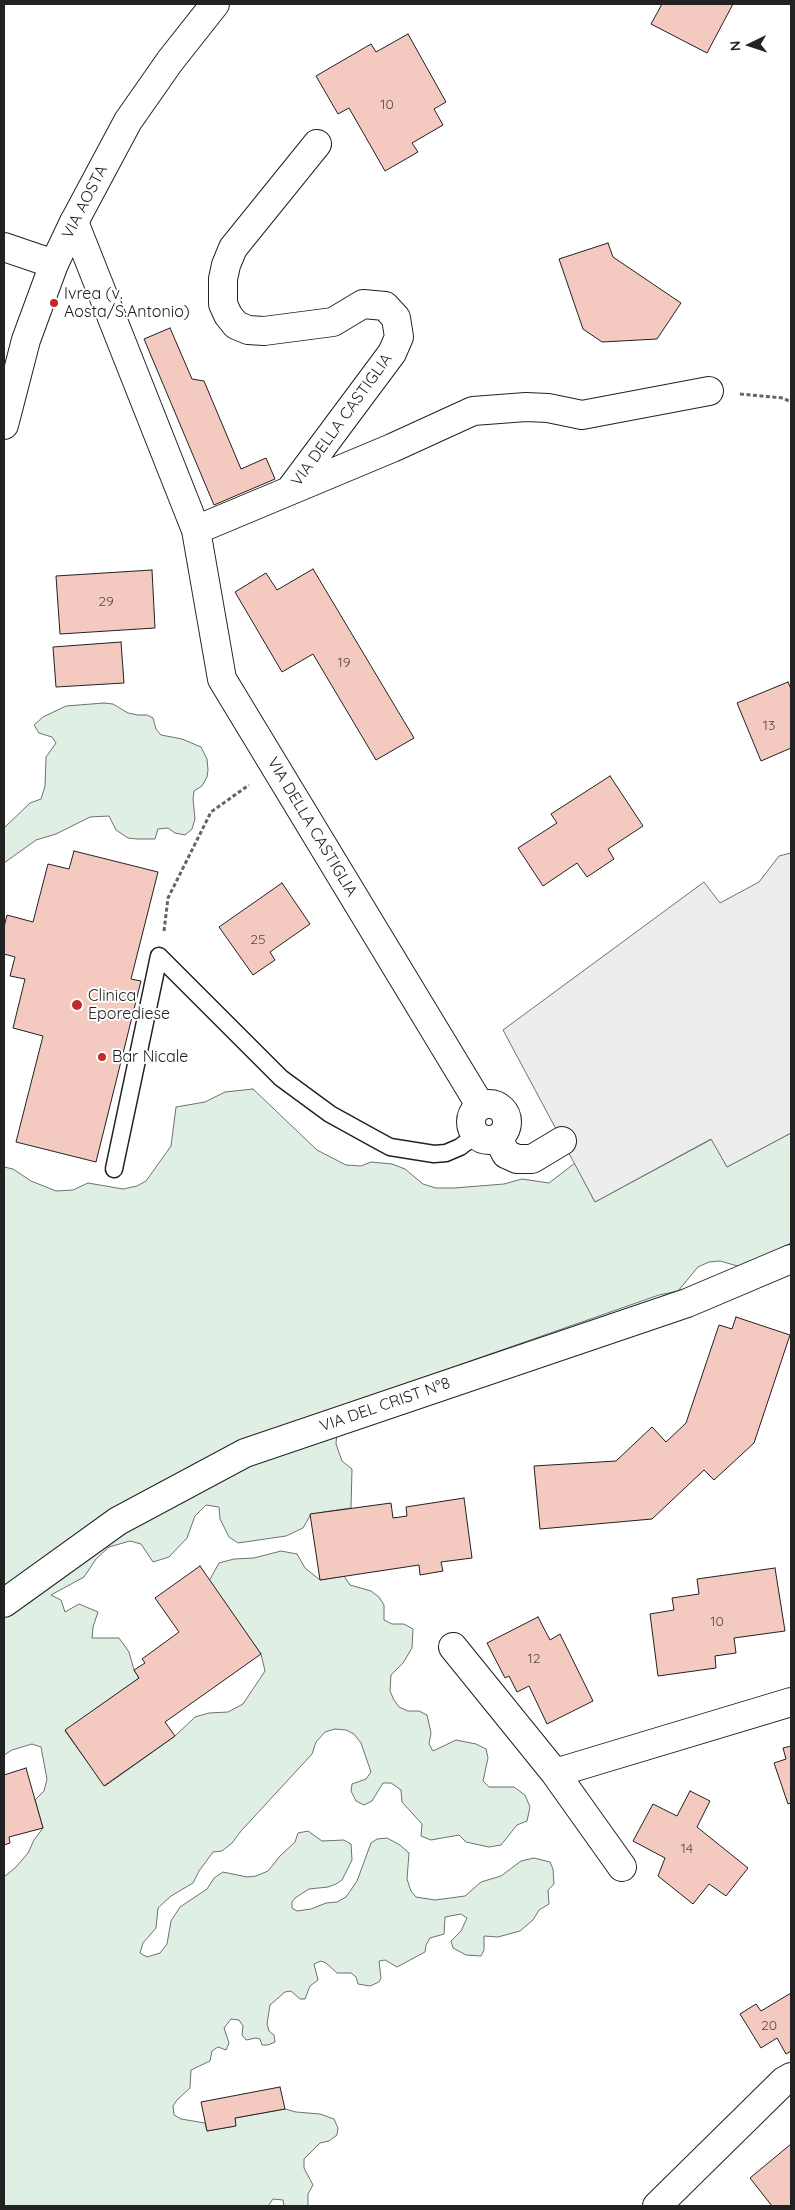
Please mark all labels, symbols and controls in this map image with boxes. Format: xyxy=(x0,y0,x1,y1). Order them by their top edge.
north arrow xyxy=(725,20,775,70)
text: N xyxy=(726,40,744,52)
house number: 10 xyxy=(380,97,394,113)
street label: VIA AOSTA xyxy=(58,162,112,242)
place label: Ivrea (v. Aosta/S.Antonio) xyxy=(64,284,190,322)
marker: Ivrea (v. Aosta/S.Antonio) xyxy=(48,297,60,309)
street label: VIA DELLA CASTIGLIA xyxy=(287,350,397,490)
house number: 29 xyxy=(98,594,114,610)
house number: 19 xyxy=(338,655,350,671)
house number: 13 xyxy=(763,718,775,734)
street label: VIA DELLA CASTIGLIA xyxy=(263,754,361,900)
house number: 25 xyxy=(250,932,266,948)
place label: Clinica Eporediese xyxy=(88,986,170,1024)
marker: Clinica Eporediese xyxy=(70,998,84,1012)
place label: Bar Nicale xyxy=(112,1047,188,1067)
marker: Bar Nicale xyxy=(96,1051,108,1063)
street label: VIA DEL CRIST N°8 xyxy=(317,1374,453,1436)
house number: 10 xyxy=(710,1614,724,1630)
house number: 12 xyxy=(528,1651,540,1667)
house number: 14 xyxy=(681,1841,693,1857)
house number: 20 xyxy=(761,2018,777,2034)

